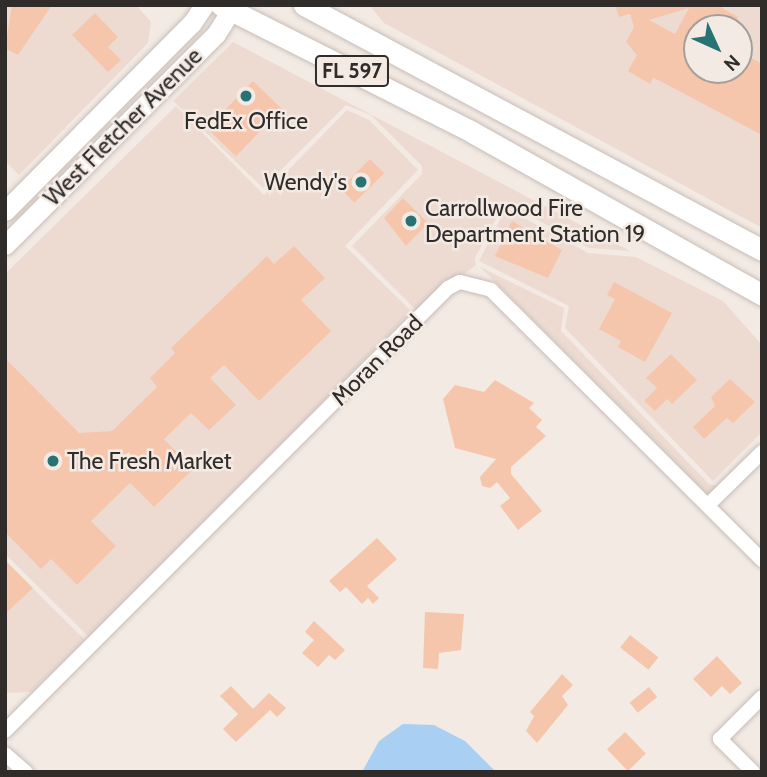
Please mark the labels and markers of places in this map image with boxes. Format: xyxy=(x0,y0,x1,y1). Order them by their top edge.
marker: FedEx Office xyxy=(238,88,254,104)
place label: FedEx Office xyxy=(184,107,308,135)
place label: Wendy's xyxy=(264,168,347,196)
marker: Wendy's xyxy=(353,174,369,190)
place label: Carrollwood Fire Department Station 19 xyxy=(425,194,645,248)
marker: Carrollwood Fire Department Station 19 xyxy=(403,213,419,229)
place label: The Fresh Market xyxy=(67,447,232,475)
marker: The Fresh Market xyxy=(45,453,61,469)

